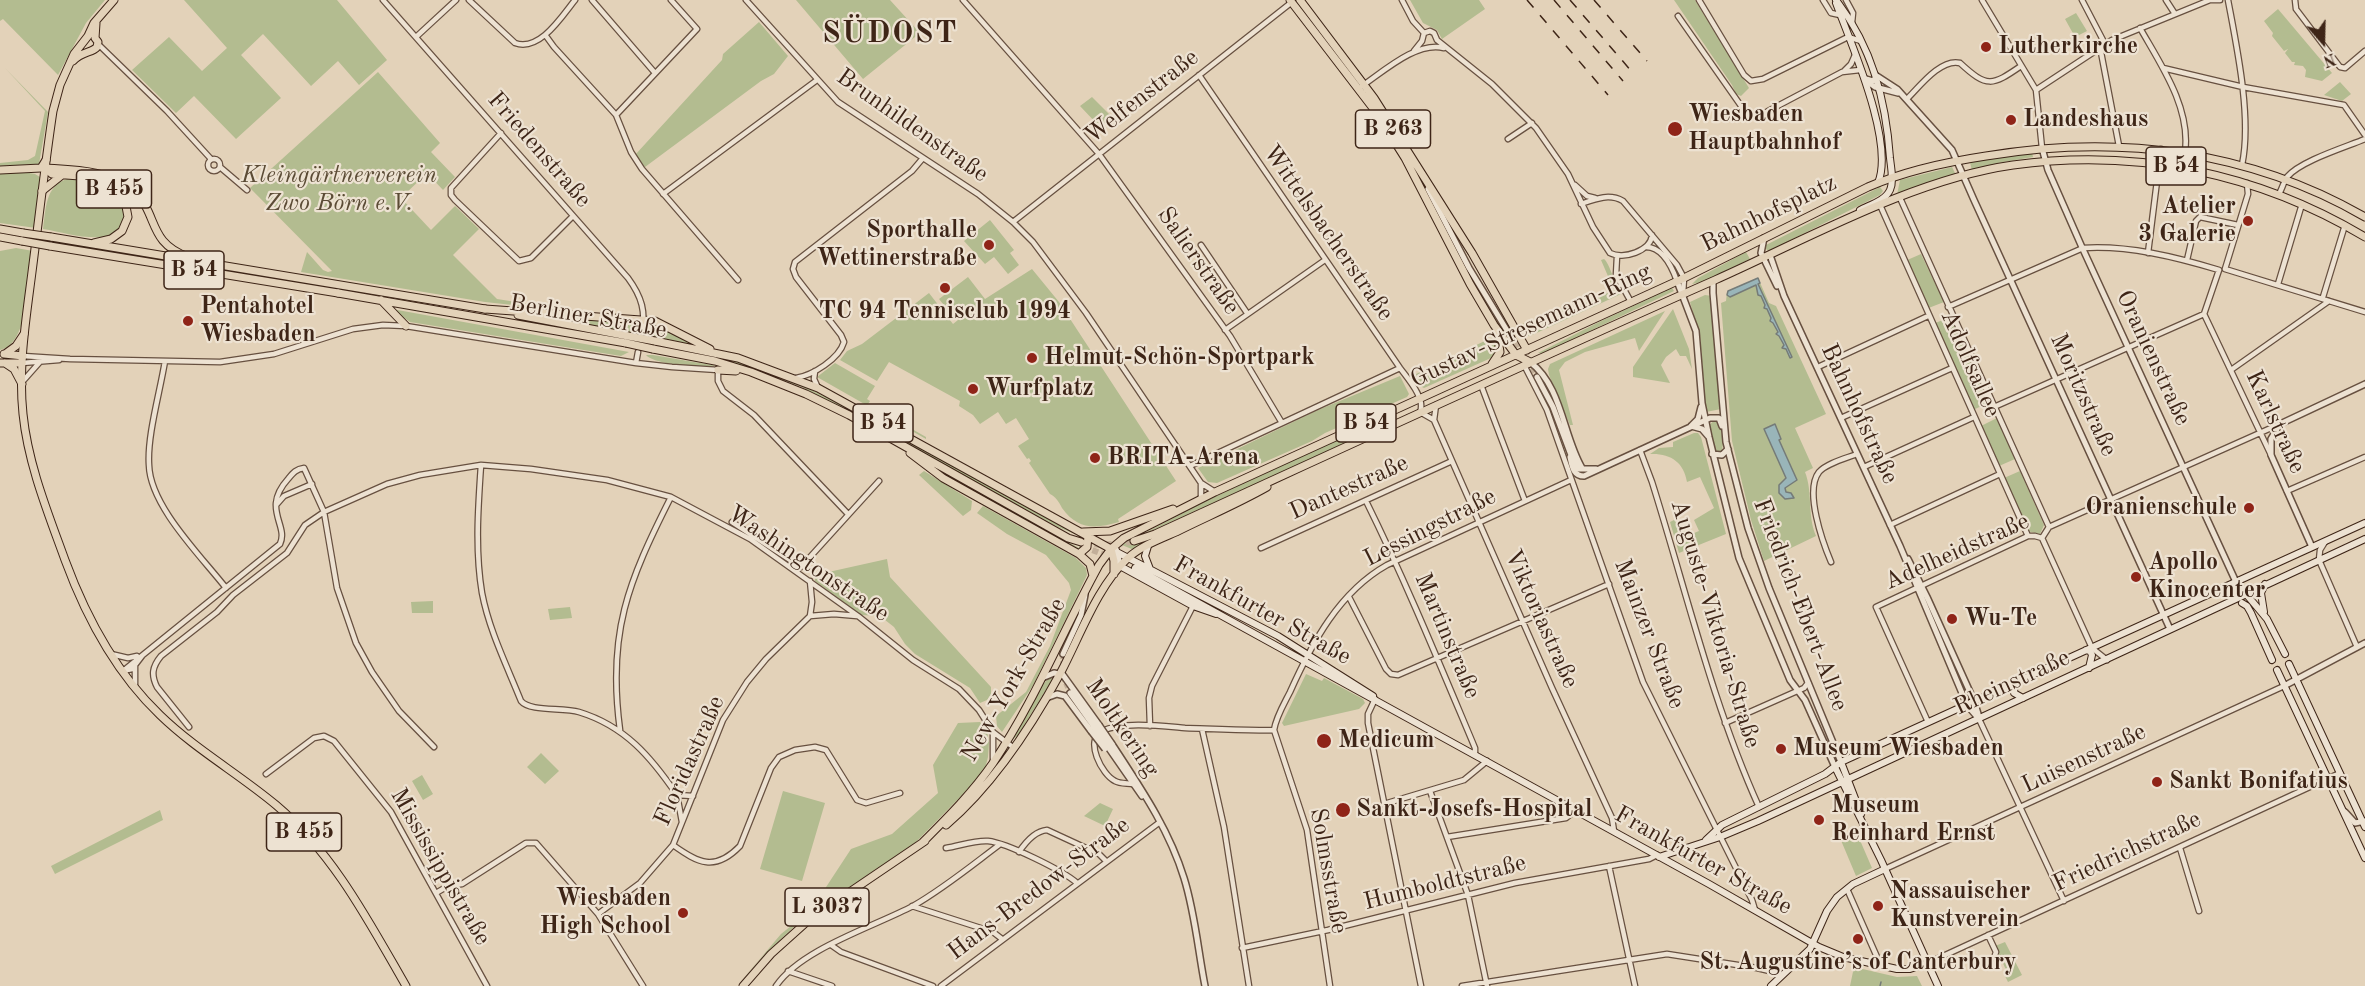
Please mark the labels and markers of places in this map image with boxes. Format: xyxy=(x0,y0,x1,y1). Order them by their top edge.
place label: Lutherkirche xyxy=(1998,33,2138,61)
marker: Lutherkirche xyxy=(1979,40,1993,54)
place label: Wiesbaden Hauptbahnhof xyxy=(1688,101,1841,157)
place label: Landeshaus xyxy=(2023,106,2148,134)
marker: Landeshaus xyxy=(2004,113,2018,127)
marker: Wiesbaden Hauptbahnhof xyxy=(1666,120,1684,138)
place label: Atelier 3 Galerie xyxy=(2138,193,2236,249)
marker: Atelier 3 Galerie xyxy=(2241,214,2255,228)
place label: Sporthalle Wettinerstraße xyxy=(816,217,977,273)
marker: Sporthalle Wettinerstraße xyxy=(982,238,996,252)
marker: TC 94 Tennisclub 1994 xyxy=(938,281,952,295)
place label: Pentahotel Wiesbaden xyxy=(200,293,315,349)
place label: TC 94 Tennisclub 1994 xyxy=(819,298,1071,326)
marker: Pentahotel Wiesbaden xyxy=(181,314,195,328)
place label: Helmut-Schön-Sportpark xyxy=(1044,344,1315,372)
marker: Helmut-Schön-Sportpark xyxy=(1025,351,1039,365)
place label: Wurfplatz xyxy=(985,375,1094,403)
marker: Wurfplatz xyxy=(966,382,980,396)
place label: BRITA-Arena xyxy=(1107,444,1260,472)
marker: BRITA-Arena xyxy=(1088,451,1102,465)
place label: Oranienschule xyxy=(2085,494,2237,522)
marker: Oranienschule xyxy=(2242,501,2256,515)
place label: Apollo Kinocenter xyxy=(2148,549,2265,605)
marker: Apollo Kinocenter xyxy=(2129,570,2143,584)
place label: Wu-Te xyxy=(1964,605,2037,633)
marker: Wu-Te xyxy=(1945,612,1959,626)
place label: Medicum xyxy=(1338,727,1434,755)
marker: Medicum xyxy=(1315,732,1333,750)
place label: Museum Wiesbaden xyxy=(1793,735,2004,763)
marker: Museum Wiesbaden xyxy=(1774,742,1788,756)
place label: Sankt Bonifatius xyxy=(2169,768,2348,796)
marker: Sankt Bonifatius xyxy=(2150,775,2164,789)
place label: Museum Reinhard Ernst xyxy=(1831,792,1995,848)
place label: Sankt-Josefs-Hospital xyxy=(1356,796,1592,824)
marker: Sankt-Josefs-Hospital xyxy=(1334,801,1352,819)
marker: Museum Reinhard Ernst xyxy=(1812,813,1826,827)
place label: Nassauischer Kunstverein xyxy=(1890,878,2030,934)
place label: Wiesbaden High School xyxy=(540,885,671,941)
marker: Nassauischer Kunstverein xyxy=(1871,899,1885,913)
marker: Wiesbaden High School xyxy=(676,906,690,920)
marker: St. Augustine’s of Canterbury xyxy=(1851,932,1865,946)
place label: St. Augustine’s of Canterbury xyxy=(1699,949,2017,977)

